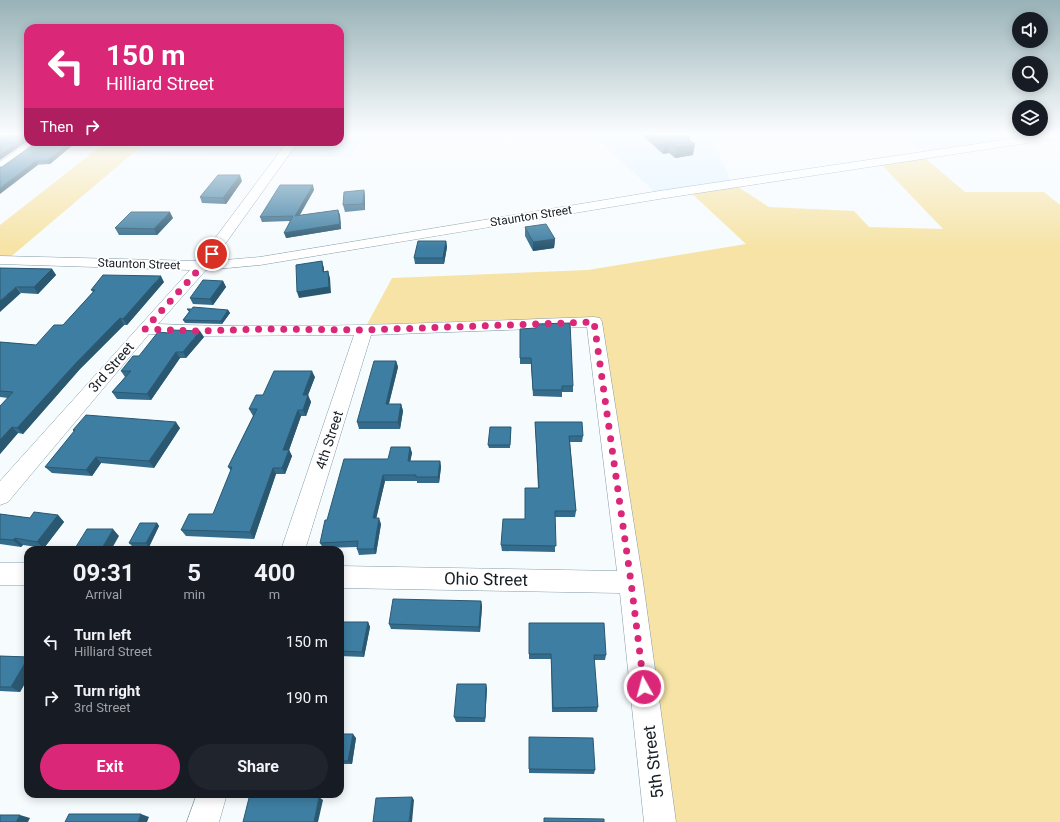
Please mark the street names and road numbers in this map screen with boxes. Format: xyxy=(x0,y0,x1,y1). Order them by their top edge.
street label: Staunton Street xyxy=(489,203,573,229)
street label: Staunton Street xyxy=(97,256,181,272)
street label: 3rd Street xyxy=(85,339,137,395)
street label: 4th Street xyxy=(312,408,346,471)
street label: Ohio Street xyxy=(444,568,528,590)
street label: 5th Street xyxy=(639,724,667,800)

